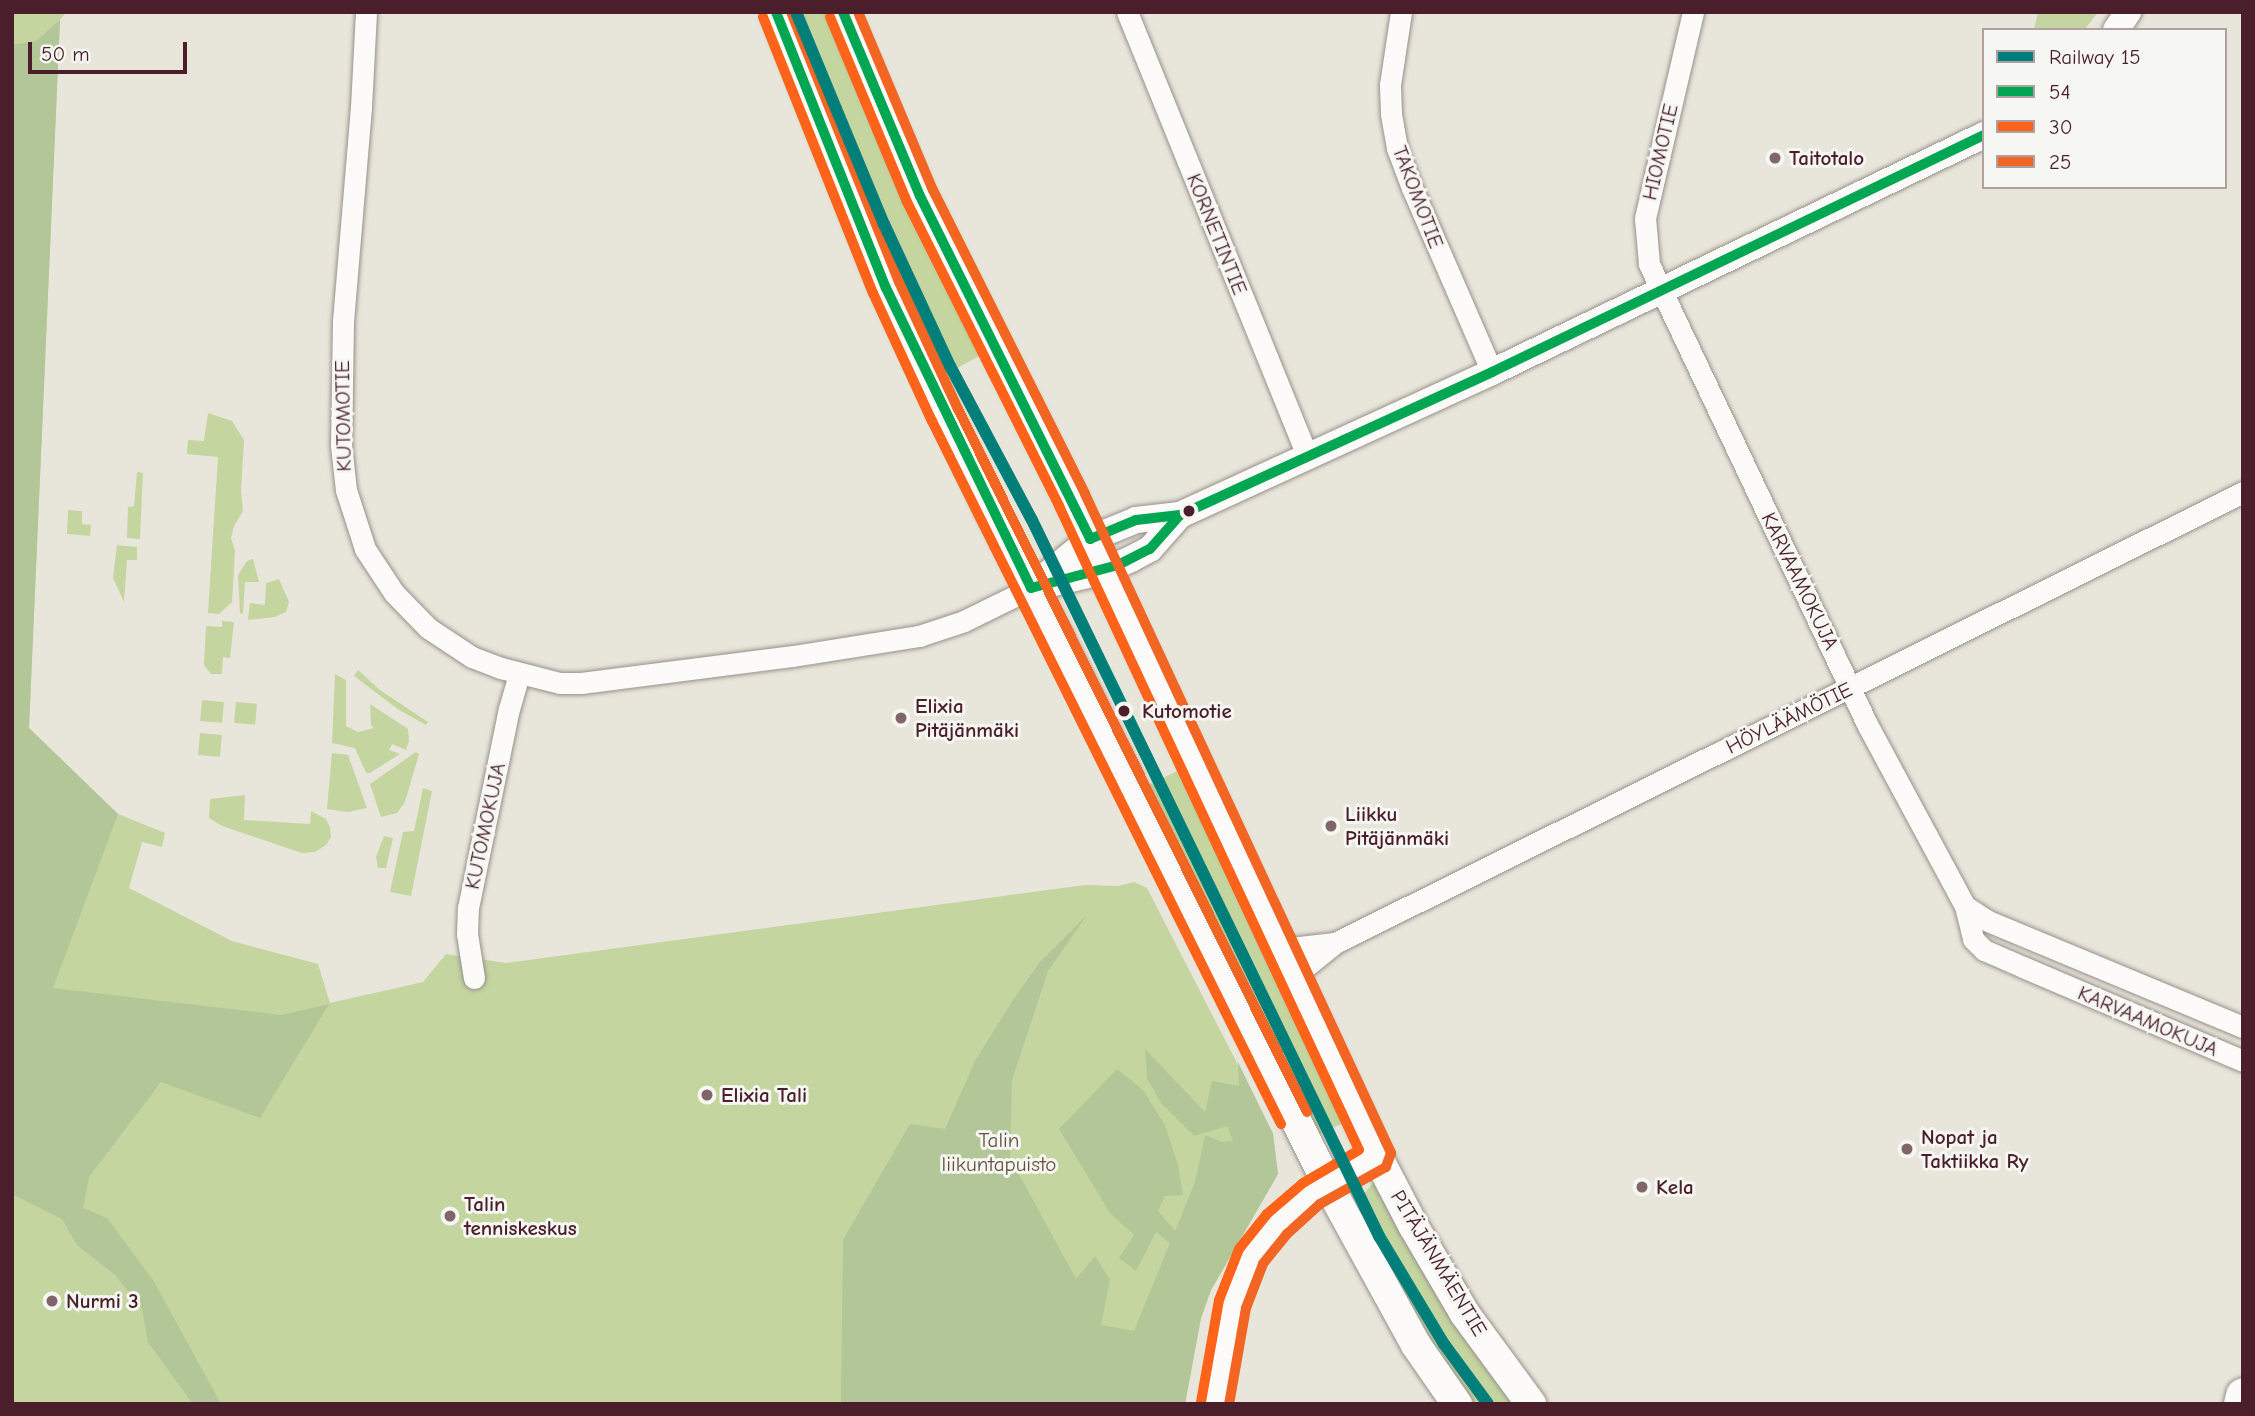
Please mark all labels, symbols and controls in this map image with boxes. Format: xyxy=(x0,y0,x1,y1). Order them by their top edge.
scale bar xyxy=(32,28,191,72)
legend xyxy=(1982,28,2227,189)
text: 50 m xyxy=(41,42,90,66)
text: Railway 15 xyxy=(2049,45,2141,69)
text: 54 xyxy=(2049,80,2071,104)
street label: HIOMOTIE xyxy=(1637,101,1683,203)
text: 30 xyxy=(2049,115,2072,139)
street label: TAKOMOTIE xyxy=(1387,142,1449,252)
place label: Taitotalo xyxy=(1789,145,1864,171)
marker: Taitotalo xyxy=(1767,150,1783,166)
text: 25 xyxy=(2049,150,2071,174)
street label: KORNETINTIE xyxy=(1181,170,1253,298)
street label: KUTOMOTIE xyxy=(329,360,357,472)
unlabelled marker xyxy=(1182,504,1196,518)
street label: KARVAAMOKUJA xyxy=(1756,508,1844,654)
street label: HÖYLÄÄMÖTIE xyxy=(1722,677,1856,759)
place label: Elixia Pitäjänmäki xyxy=(915,693,1019,743)
place label: Kutomotie xyxy=(1142,698,1232,724)
marker: Kutomotie xyxy=(1112,699,1136,723)
marker: Elixia Pitäjänmäki xyxy=(893,710,909,726)
street label: KUTOMOKUJA xyxy=(459,760,511,892)
place label: Liikku Pitäjänmäki xyxy=(1345,801,1449,851)
marker: Liikku Pitäjänmäki xyxy=(1323,818,1339,834)
street label: KARVAAMOKUJA xyxy=(2074,980,2222,1062)
place label: Elixia Tali xyxy=(721,1082,807,1108)
marker: Elixia Tali xyxy=(699,1087,715,1103)
place label: Nopat ja Taktiikka Ry xyxy=(1921,1124,2028,1174)
park label: Talin liikuntapuisto xyxy=(942,1127,1056,1177)
marker: Nopat ja Taktiikka Ry xyxy=(1899,1141,1915,1157)
place label: Kela xyxy=(1656,1174,1694,1200)
marker: Kela xyxy=(1634,1179,1650,1195)
street label: PITÄJÄNMÄENTIE xyxy=(1385,1185,1493,1341)
place label: Talin tenniskeskus xyxy=(464,1191,577,1241)
marker: Talin tenniskeskus xyxy=(442,1208,458,1224)
place label: Nurmi 3 xyxy=(66,1288,139,1314)
marker: Nurmi 3 xyxy=(44,1293,60,1309)

